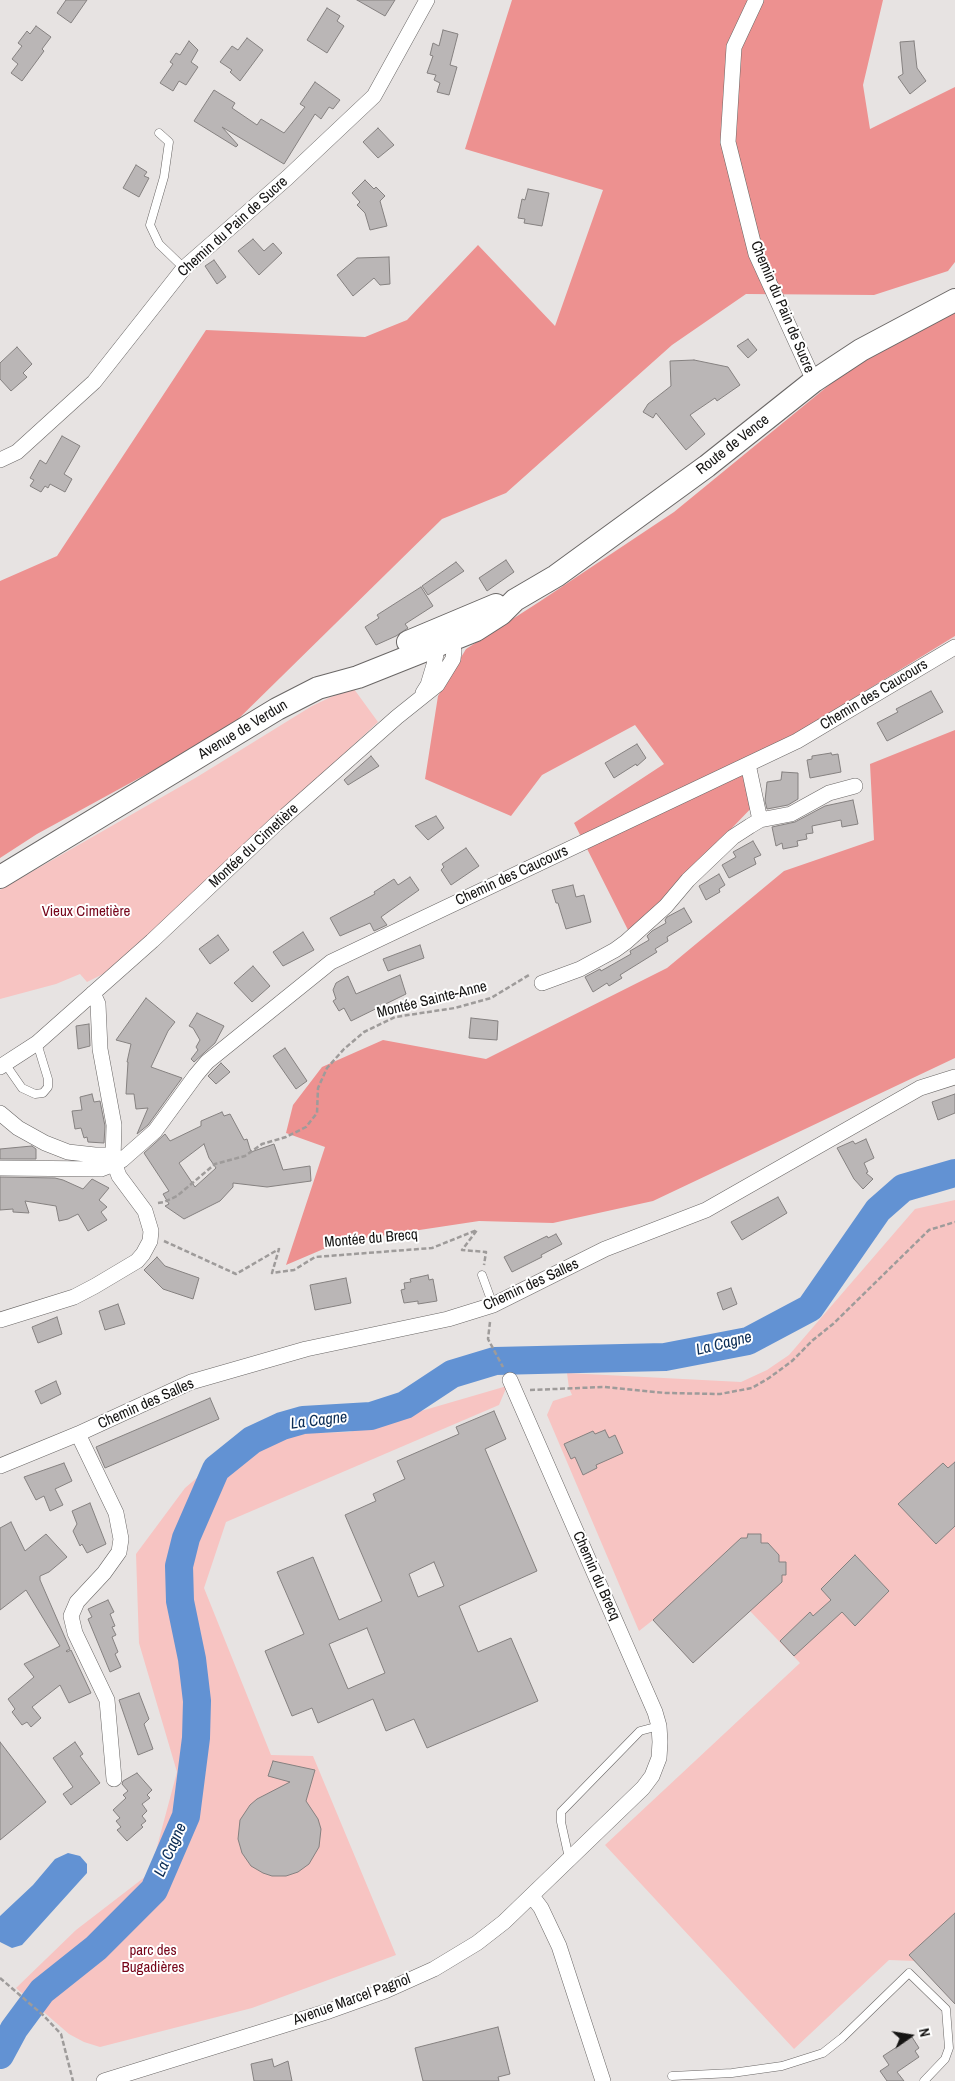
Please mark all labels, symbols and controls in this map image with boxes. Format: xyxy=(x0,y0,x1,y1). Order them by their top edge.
street label: Chemin du Pain de Sucre xyxy=(174,173,292,281)
street label: Chemin du Pain de Sucre xyxy=(746,238,818,376)
street label: Route de Vence xyxy=(693,411,773,479)
street label: Chemin des Caucours xyxy=(817,656,931,734)
street label: Avenue de Verdun xyxy=(195,696,291,764)
street label: Montée du Cimetière xyxy=(206,800,302,892)
street label: Chemin des Caucours xyxy=(453,842,571,910)
park label: Vieux Cimetière xyxy=(42,903,130,921)
street label: Montée Sainte-Anne xyxy=(375,978,489,1022)
street label: Montée du Brecq xyxy=(324,1226,418,1252)
street label: Chemin des Salles xyxy=(480,1255,582,1315)
water label: La Cagne xyxy=(694,1328,754,1360)
street label: Chemin des Salles xyxy=(95,1375,197,1433)
water label: La Cagne xyxy=(290,1408,348,1434)
street label: Chemin du Brecq xyxy=(568,1529,624,1623)
water label: La Cagne xyxy=(151,1820,191,1880)
park label: parc des Bugadières xyxy=(122,1942,184,1977)
street label: Avenue Marcel Pagnol xyxy=(291,1970,413,2030)
north arrow xyxy=(885,2011,935,2061)
text: N xyxy=(915,2027,934,2039)

